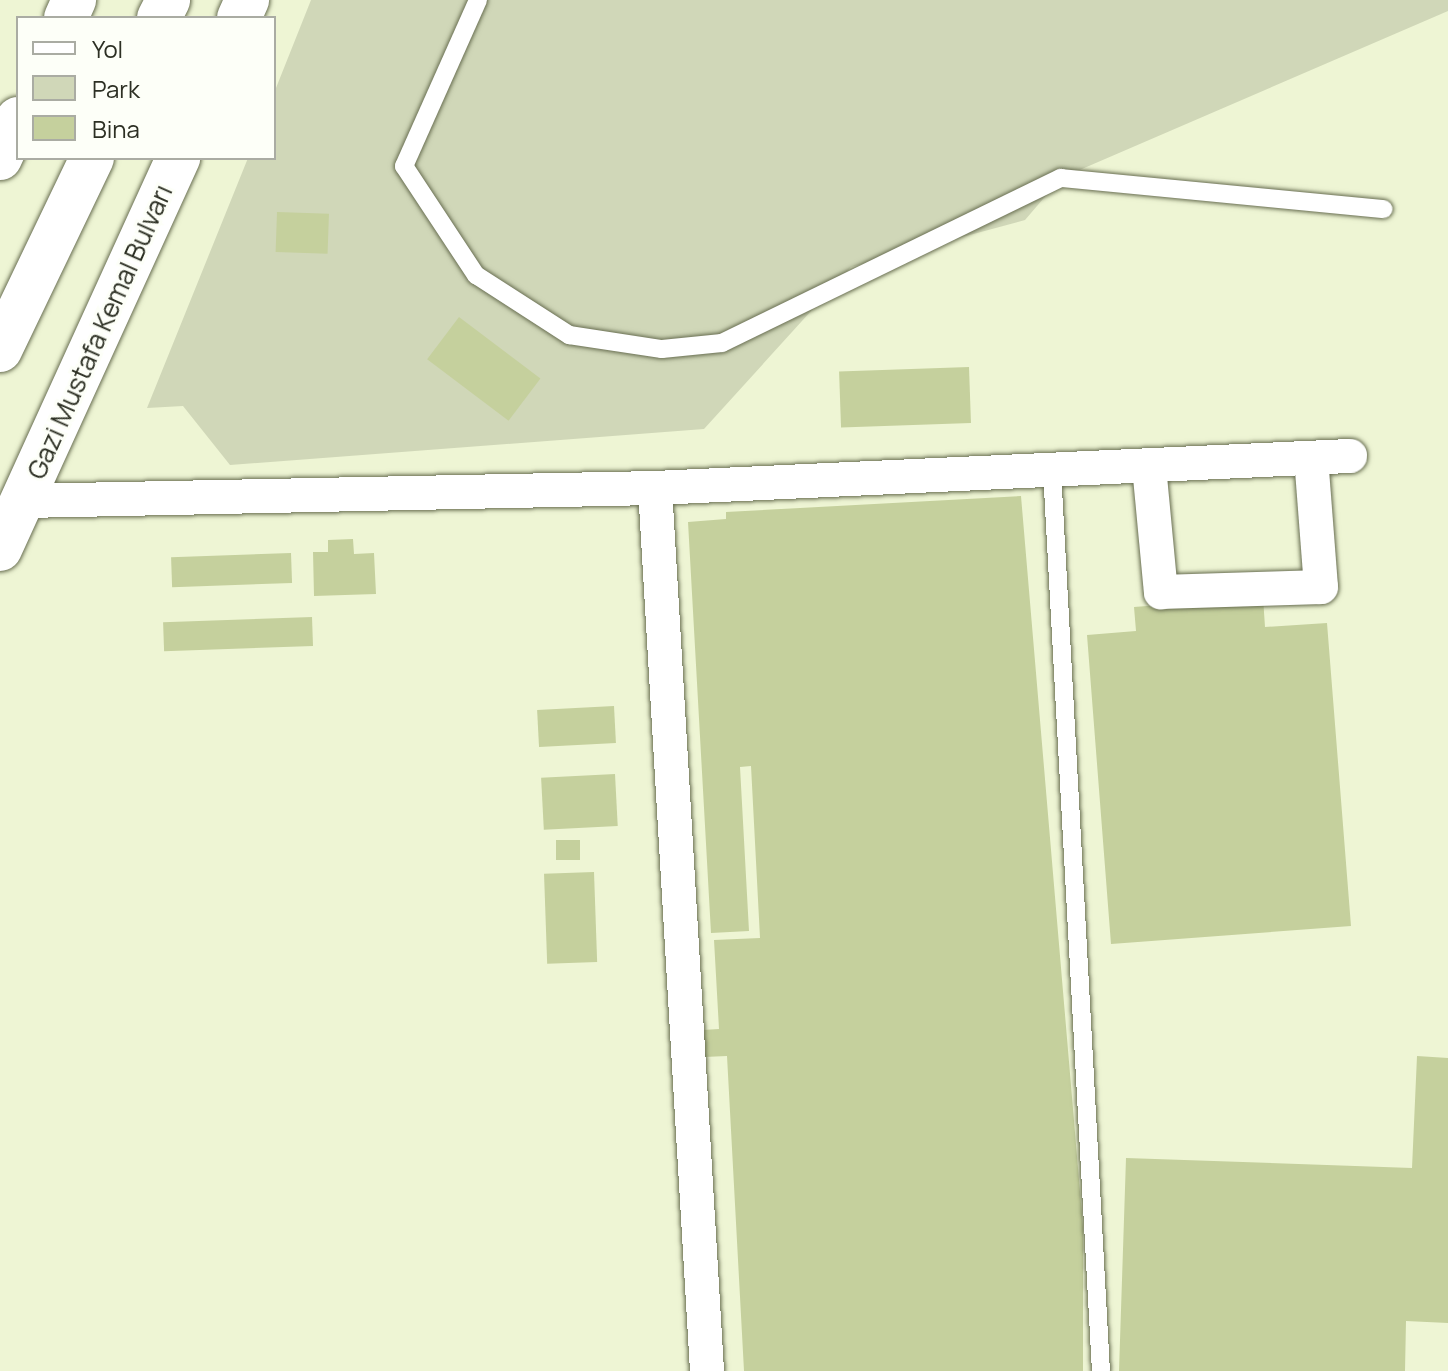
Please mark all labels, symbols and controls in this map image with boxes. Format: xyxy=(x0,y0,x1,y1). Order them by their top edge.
legend xyxy=(16,16,276,160)
text: Yol xyxy=(92,32,123,65)
text: Park xyxy=(92,72,140,105)
text: Bina xyxy=(92,112,140,145)
street label: Gazi Mustafa Kemal Bulvarı xyxy=(21,180,179,484)

